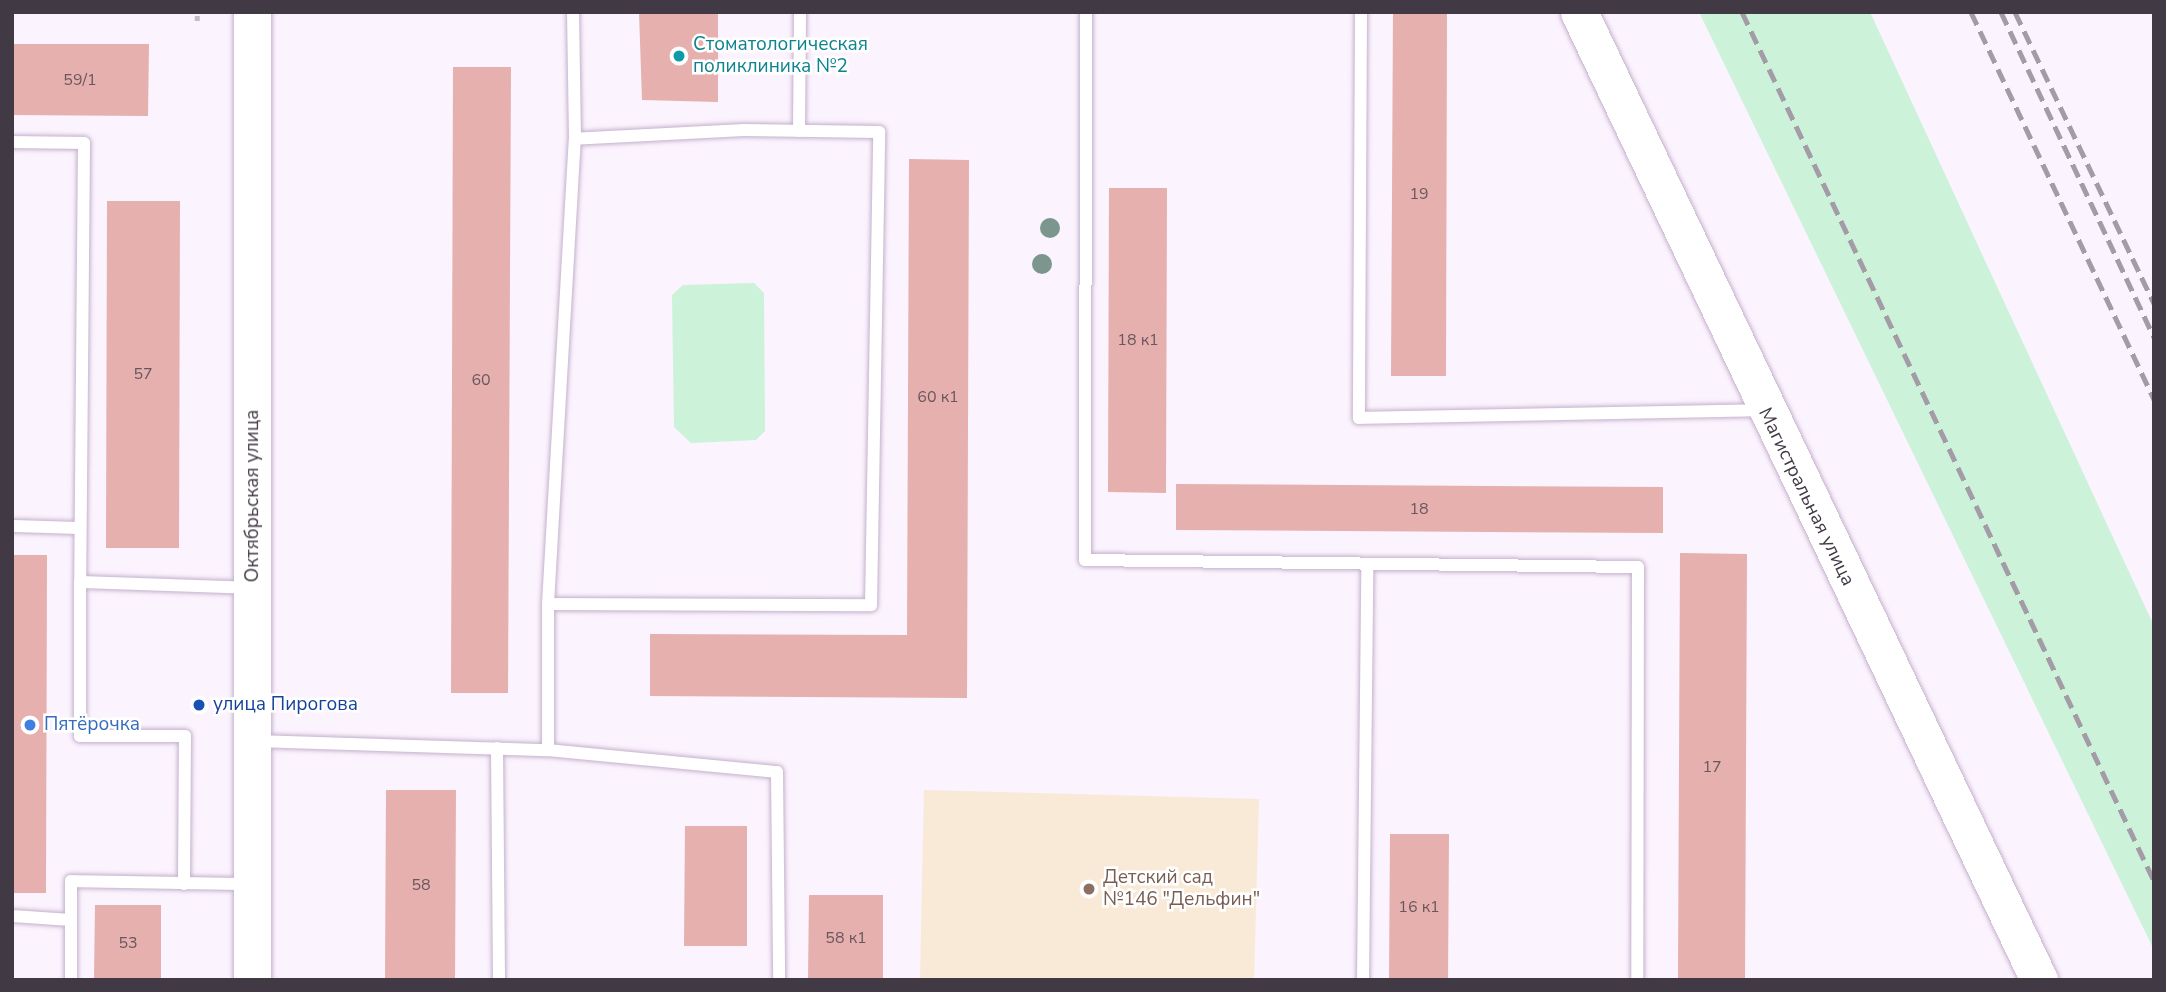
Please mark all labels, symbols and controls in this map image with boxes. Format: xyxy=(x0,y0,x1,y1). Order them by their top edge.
place label: Стоматологическая поликлиника №2 xyxy=(693,34,868,78)
marker: Стоматологическая поликлиника №2 xyxy=(671,48,687,64)
house number: 59/1 xyxy=(63,70,97,90)
house number: 19 xyxy=(1409,184,1429,204)
house number: 18 к1 xyxy=(1117,330,1159,350)
house number: 57 xyxy=(133,364,153,384)
house number: 60 xyxy=(471,370,491,390)
house number: 60 к1 xyxy=(917,387,959,407)
street label: Магистральная улица xyxy=(1753,404,1859,590)
street label: Октябрьская улица xyxy=(242,410,264,582)
house number: 18 xyxy=(1409,499,1429,519)
place label: улица Пирогова xyxy=(213,694,358,716)
marker: улица Пирогова xyxy=(191,697,207,713)
place label: Пятёрочка xyxy=(44,714,140,736)
marker: Пятёрочка xyxy=(22,717,38,733)
house number: 17 xyxy=(1702,757,1722,777)
place label: Детский сад №146 "Дельфин" xyxy=(1103,867,1260,911)
house number: 58 xyxy=(411,875,431,895)
marker: Детский сад №146 "Дельфин" xyxy=(1081,881,1097,897)
house number: 16 к1 xyxy=(1398,897,1440,917)
house number: 58 к1 xyxy=(825,928,867,948)
house number: 53 xyxy=(118,933,138,953)

